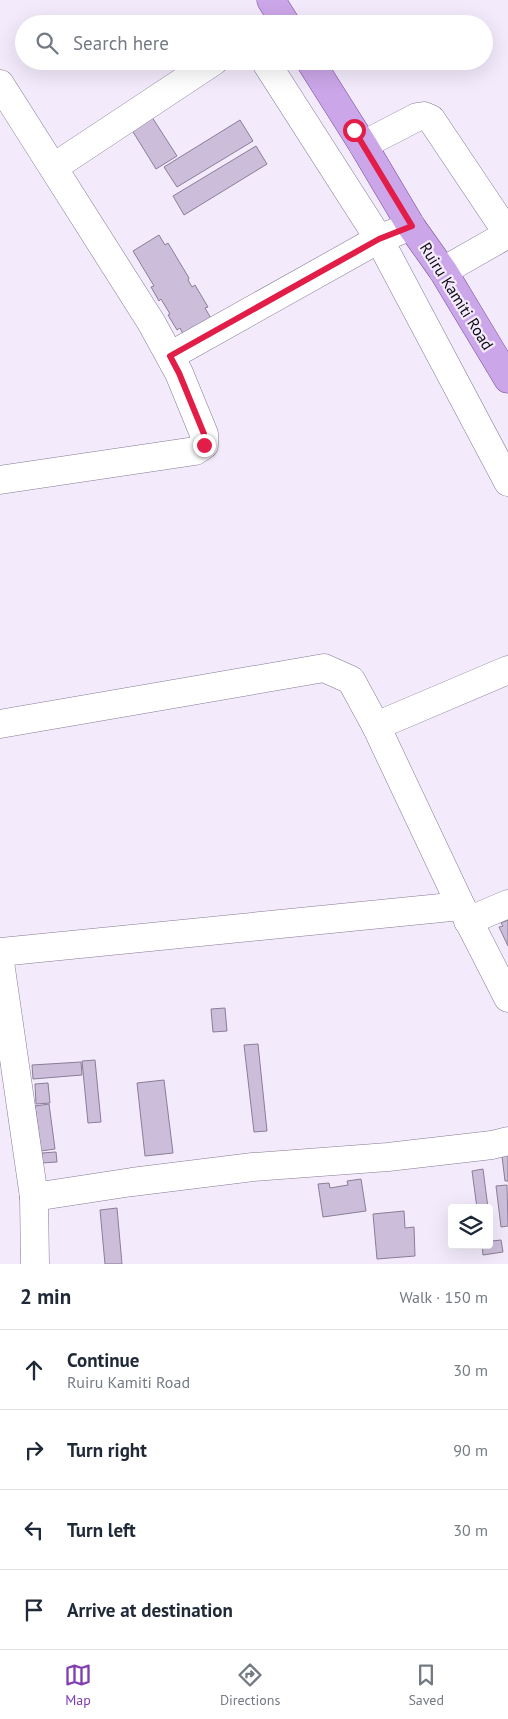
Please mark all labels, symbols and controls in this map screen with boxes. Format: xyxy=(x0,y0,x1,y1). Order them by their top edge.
search box xyxy=(15,15,493,70)
icon: search xyxy=(33,29,61,57)
text: Search here xyxy=(73,31,169,55)
route start xyxy=(343,119,366,142)
street label: Ruiru Kamiti Road xyxy=(416,239,498,353)
route end xyxy=(193,434,216,457)
map controls xyxy=(448,1204,493,1249)
button: layers xyxy=(448,1204,493,1249)
text: 2 min xyxy=(20,1283,71,1310)
text: Walk · 150 m xyxy=(399,1287,488,1307)
text: Continue xyxy=(67,1348,139,1372)
icon: ahead xyxy=(20,1356,48,1384)
text: 30 m xyxy=(453,1360,488,1380)
text: Ruiru Kamiti Road xyxy=(67,1372,190,1392)
icon: right xyxy=(20,1436,48,1464)
text: Turn right xyxy=(67,1438,147,1462)
text: 90 m xyxy=(453,1440,488,1460)
icon: left xyxy=(20,1516,48,1544)
text: Turn left xyxy=(67,1518,136,1542)
text: 30 m xyxy=(453,1520,488,1540)
icon: arrive xyxy=(20,1596,48,1624)
text: Arrive at destination xyxy=(67,1598,233,1622)
tab: Map xyxy=(64,1661,92,1709)
tab: Directions xyxy=(220,1661,280,1709)
tab: Saved xyxy=(408,1661,444,1709)

